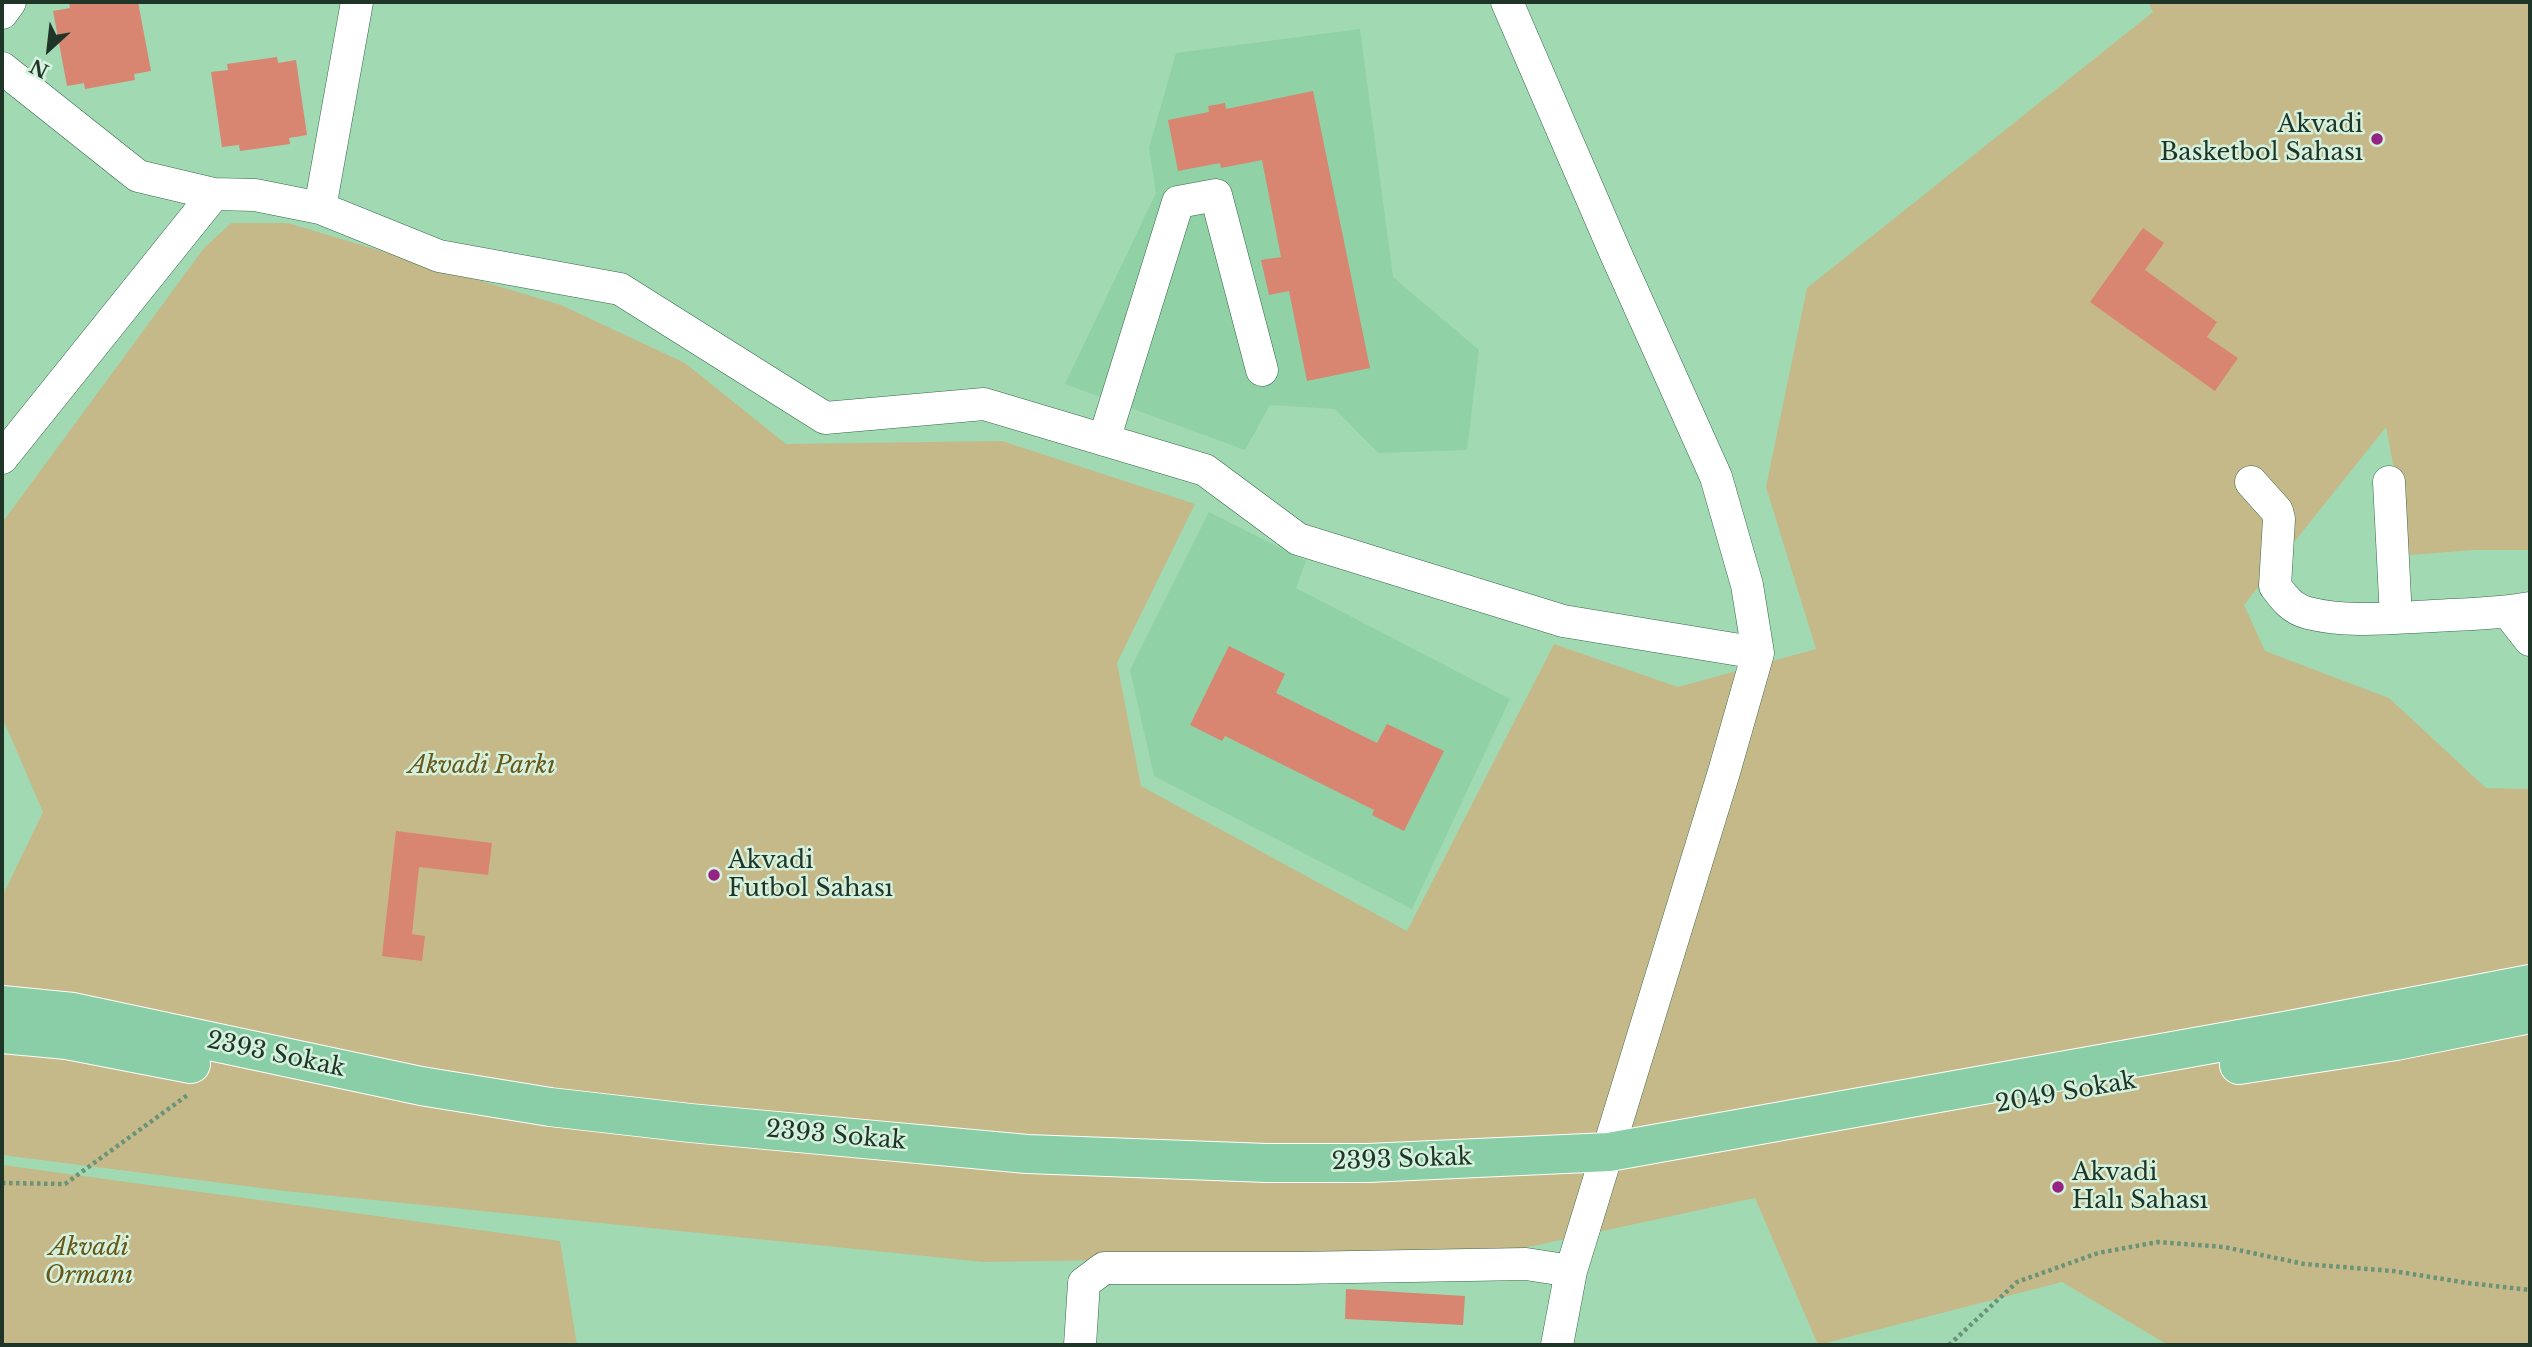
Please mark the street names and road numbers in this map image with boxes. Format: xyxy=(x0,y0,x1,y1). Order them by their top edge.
street label: 2393 Sokak xyxy=(204,1026,348,1084)
street label: 2049 Sokak xyxy=(1993,1066,2139,1120)
street label: 2393 Sokak xyxy=(765,1116,907,1156)
street label: 2393 Sokak xyxy=(1331,1143,1473,1177)

